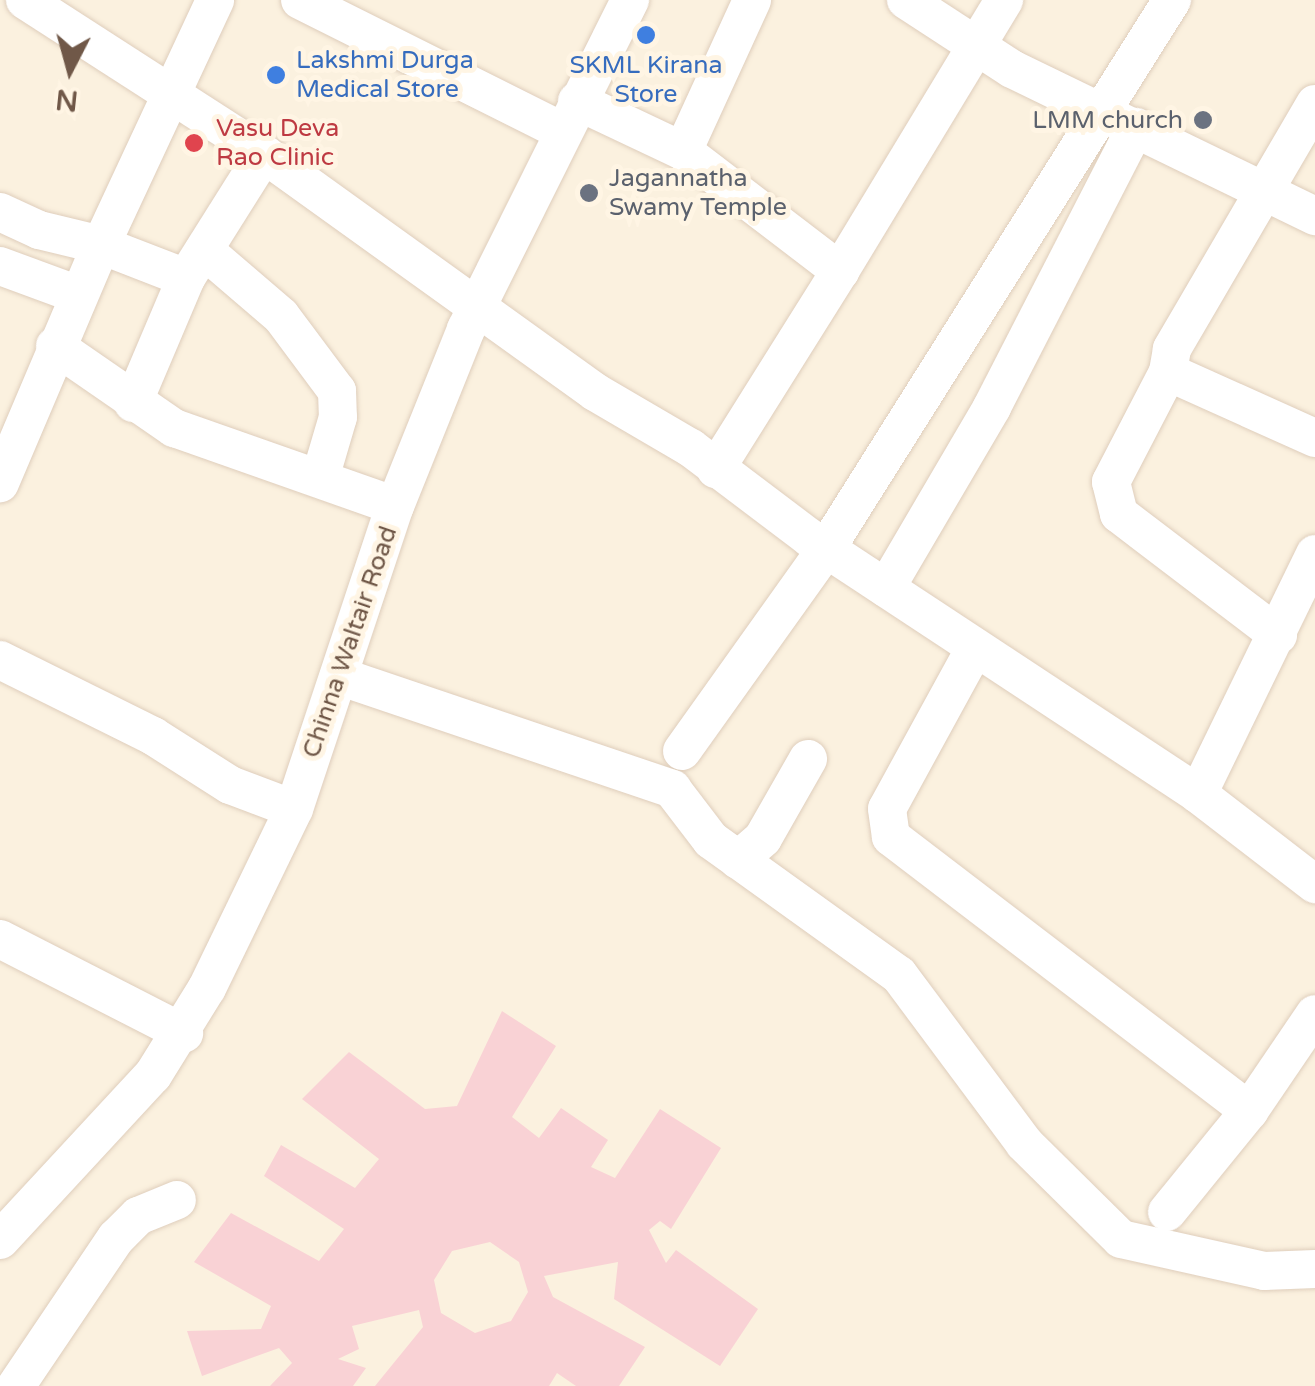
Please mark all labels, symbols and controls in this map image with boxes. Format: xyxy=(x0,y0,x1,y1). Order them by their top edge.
north arrow xyxy=(20,20,120,120)
marker: SKML Kirana Store xyxy=(635,24,657,46)
place label: Lakshmi Durga Medical Store xyxy=(296,46,474,105)
place label: SKML Kirana Store xyxy=(569,51,723,110)
marker: Lakshmi Durga Medical Store xyxy=(265,64,287,86)
text: N xyxy=(54,82,80,118)
place label: LMM church xyxy=(1032,105,1183,135)
marker: LMM church xyxy=(1192,109,1214,131)
place label: Vasu Deva Rao Clinic xyxy=(216,114,339,173)
marker: Vasu Deva Rao Clinic xyxy=(181,130,207,156)
place label: Jagannatha Swamy Temple xyxy=(609,164,787,223)
marker: Jagannatha Swamy Temple xyxy=(578,182,600,204)
street label: Chinna Waltair Road xyxy=(296,522,404,762)

